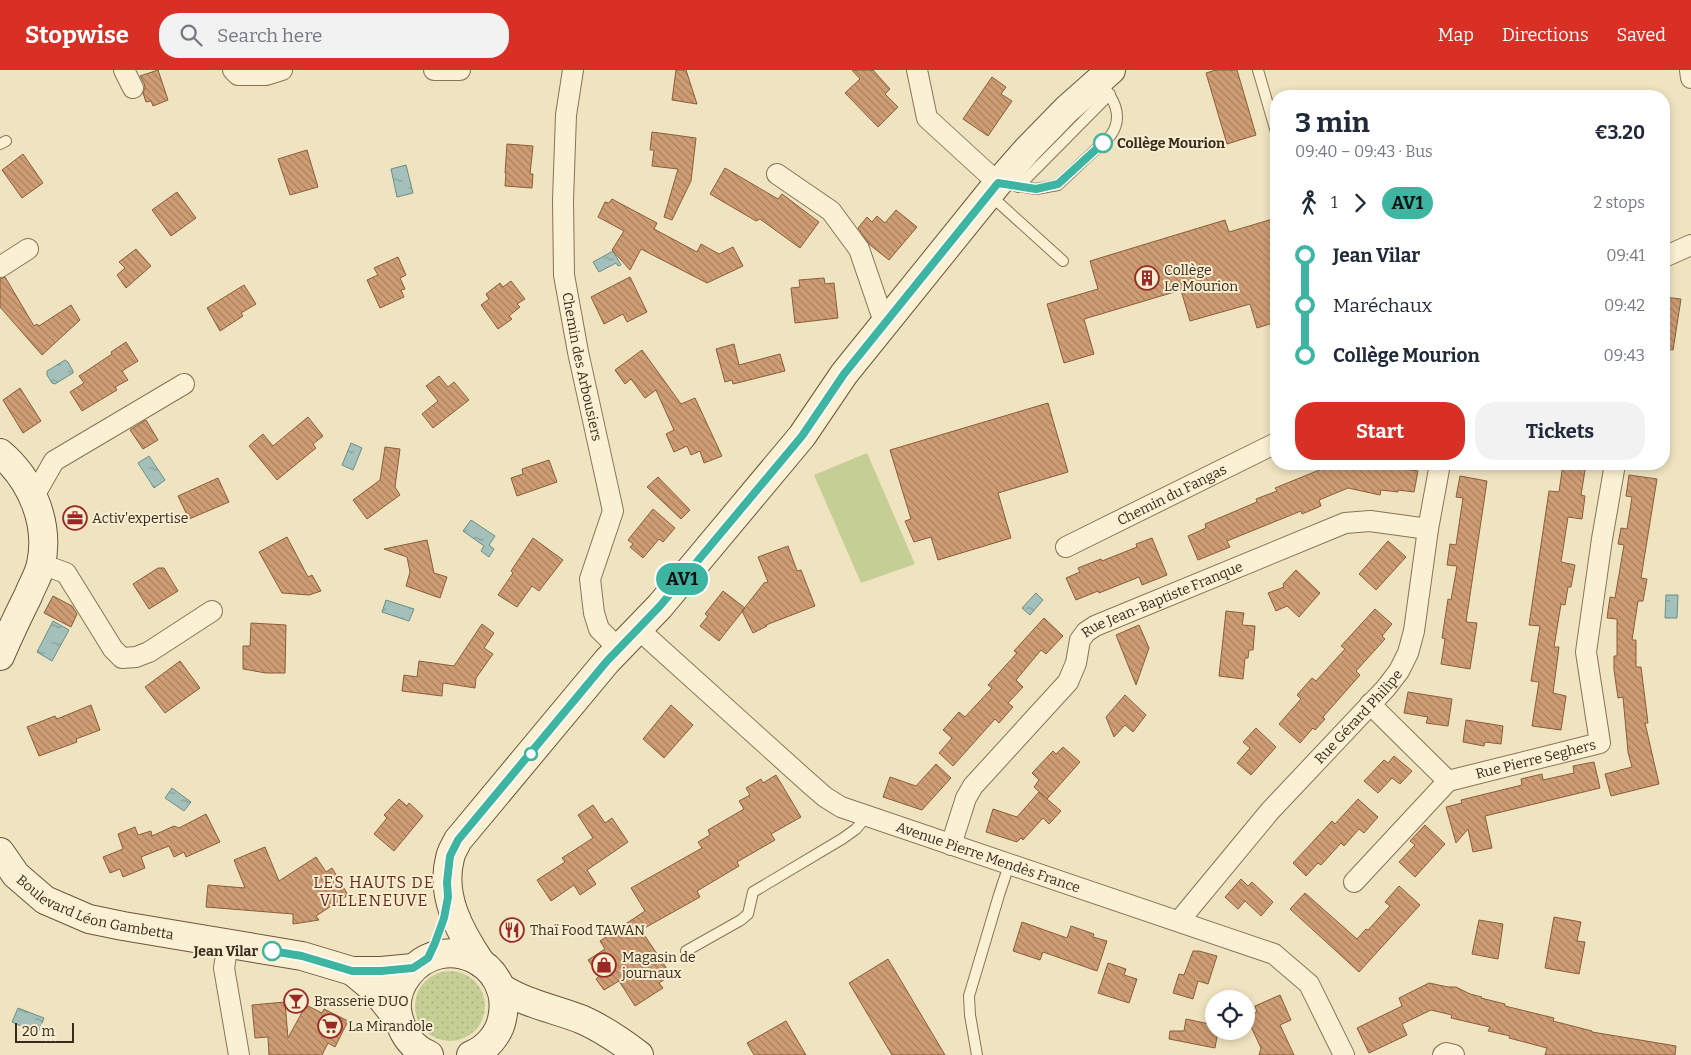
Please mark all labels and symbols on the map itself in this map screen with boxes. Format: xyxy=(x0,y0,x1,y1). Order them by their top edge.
marker: Collège Mourion xyxy=(1093,133,1113,153)
place label: Collège Mourion xyxy=(1117,135,1225,152)
place label: Collège Le Mourion xyxy=(1164,262,1238,295)
building icon: Collège Le Mourion xyxy=(1134,265,1160,291)
street label: Chemin des Arbousiers xyxy=(558,291,605,443)
street label: Chemin du Fangas xyxy=(1114,461,1230,529)
office icon: Activ'expertise xyxy=(62,505,88,531)
place label: Activ'expertise xyxy=(92,510,188,527)
street label: Rue Jean-Baptiste Franque xyxy=(1078,558,1245,642)
line badge: AV1 xyxy=(653,563,711,595)
street label: Rue Gérard Philipe xyxy=(1311,666,1406,767)
street label: Rue Pierre Seghers xyxy=(1474,736,1598,783)
unlabelled marker xyxy=(524,747,538,761)
street label: Avenue Pierre Mendès France xyxy=(894,818,1082,897)
street label: Boulevard Léon Gambetta xyxy=(13,871,175,943)
district label: LES HAUTS DE VILLENEUVE xyxy=(313,873,435,910)
restaurant icon: Thaï Food TAWAN xyxy=(499,917,525,943)
place label: Thaï Food TAWAN xyxy=(530,922,645,939)
marker: Jean Vilar xyxy=(262,941,282,961)
place label: Jean Vilar xyxy=(193,943,258,960)
place label: Magasin de journaux xyxy=(621,949,696,982)
shop icon: Magasin de journaux xyxy=(591,952,617,978)
bar icon: Brasserie DUO xyxy=(283,988,309,1014)
place label: Brasserie DUO xyxy=(314,993,409,1010)
supermarket icon: La Mirandole xyxy=(317,1013,343,1039)
place label: La Mirandole xyxy=(348,1018,433,1035)
scale bar xyxy=(15,1020,74,1043)

